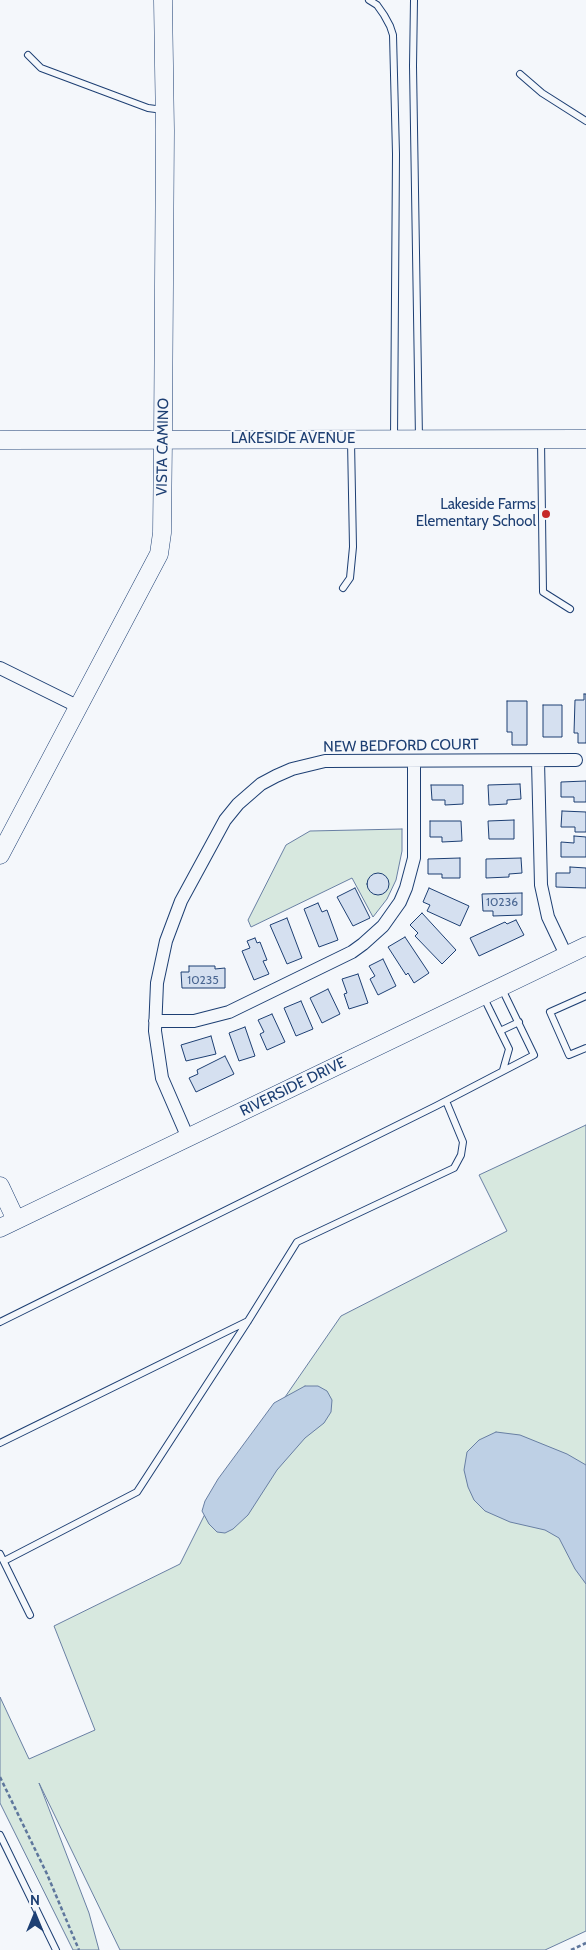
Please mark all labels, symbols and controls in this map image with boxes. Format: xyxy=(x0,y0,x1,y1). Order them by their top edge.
street label: VISTA CAMINO xyxy=(153,398,173,496)
street label: LAKESIDE AVENUE xyxy=(231,430,355,448)
place label: Lakeside Farms Elementary School xyxy=(416,496,536,531)
marker: Lakeside Farms Elementary School xyxy=(540,508,552,520)
street label: NEW BEDFORD COURT xyxy=(323,736,479,756)
house number: 10236 xyxy=(486,895,518,909)
house number: 10235 xyxy=(187,973,219,987)
street label: RIVERSIDE DRIVE xyxy=(237,1054,349,1120)
north arrow xyxy=(10,1890,60,1940)
text: N xyxy=(30,1891,40,1909)

